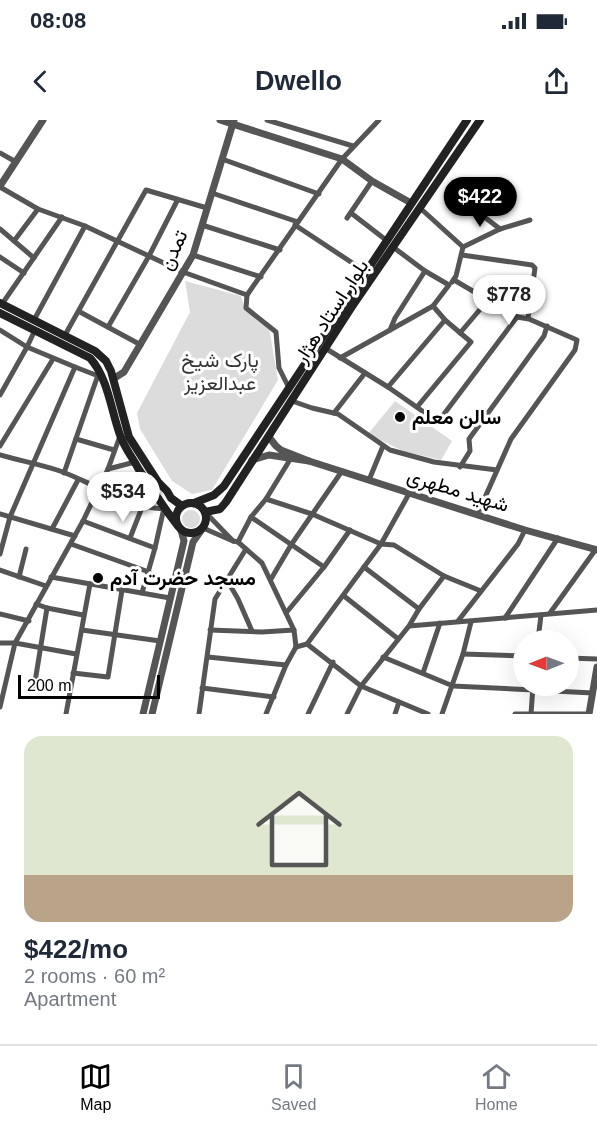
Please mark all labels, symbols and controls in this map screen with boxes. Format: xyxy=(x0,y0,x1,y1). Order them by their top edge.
text: 08:08 xyxy=(30,8,86,33)
icon: back xyxy=(24,65,57,98)
icon: share xyxy=(540,65,573,98)
text: Dwello xyxy=(255,66,342,96)
pin: $422 xyxy=(444,177,516,228)
text: $422 xyxy=(458,185,502,207)
street label: تمدن xyxy=(154,226,192,274)
street label: بلوار استاد هژار xyxy=(289,255,374,369)
pin: $778 xyxy=(473,275,545,326)
text: $778 xyxy=(487,283,531,305)
park label: پارک شیخ عبدالعزیز xyxy=(181,349,259,396)
place label: سالن معلم xyxy=(412,406,501,430)
marker: سالن معلم xyxy=(393,410,407,424)
street label: شهید مطهری xyxy=(404,464,511,518)
pin: $534 xyxy=(87,472,159,523)
text: $534 xyxy=(101,480,145,502)
place label: مسجد حضرت آدم xyxy=(110,567,256,591)
marker: مسجد حضرت آدم xyxy=(91,571,105,585)
north arrow xyxy=(513,630,579,696)
map controls xyxy=(513,630,579,696)
scale bar xyxy=(18,672,160,700)
text: 200 m xyxy=(27,677,71,694)
icon: home xyxy=(245,775,353,883)
text: $422/mo xyxy=(24,934,128,964)
text: 2 rooms · 60 m² xyxy=(24,965,165,987)
text: Apartment xyxy=(24,988,116,1010)
tab: Map xyxy=(79,1060,112,1114)
tab: Saved xyxy=(271,1060,316,1114)
tab: Home xyxy=(475,1060,518,1114)

